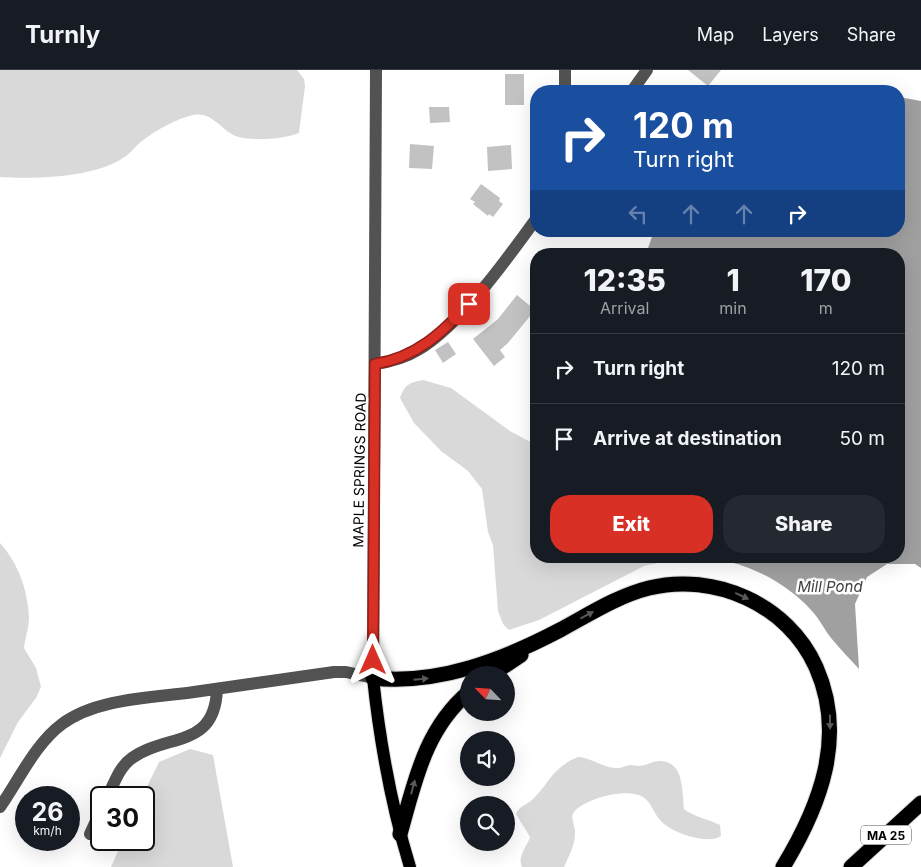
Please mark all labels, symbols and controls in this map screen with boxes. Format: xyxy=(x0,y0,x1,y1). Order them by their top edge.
text: Turnly xyxy=(25,20,100,49)
text: Map xyxy=(697,24,734,45)
text: Layers xyxy=(762,24,819,45)
text: Share xyxy=(847,24,896,45)
text: 120 m xyxy=(633,104,734,146)
icon: right xyxy=(550,105,615,170)
text: Turn right xyxy=(633,146,734,172)
icon: left xyxy=(624,200,652,228)
icon: ahead xyxy=(677,200,705,228)
icon: ahead xyxy=(730,200,758,228)
icon: right xyxy=(783,200,811,228)
text: 12:35 xyxy=(584,262,666,298)
text: 1 xyxy=(726,262,740,298)
text: 170 xyxy=(800,262,851,298)
pin xyxy=(448,283,490,325)
icon: arrive xyxy=(455,290,483,318)
text: Arrival xyxy=(600,298,649,318)
text: min xyxy=(719,298,747,318)
text: m xyxy=(819,298,833,318)
icon: right xyxy=(550,355,578,383)
text: Turn right xyxy=(593,357,684,380)
text: 120 m xyxy=(832,357,885,380)
street label: MAPLE SPRINGS ROAD xyxy=(349,392,369,548)
icon: arrive xyxy=(550,425,578,453)
text: Arrive at destination xyxy=(593,427,782,450)
text: 50 m xyxy=(839,427,885,450)
button: Exit xyxy=(550,495,713,553)
button: Share xyxy=(723,495,885,553)
water label: Mill Pond xyxy=(797,577,863,596)
one-way arrow xyxy=(735,592,749,600)
one-way arrow xyxy=(580,611,595,619)
position arrow xyxy=(346,633,398,685)
north arrow xyxy=(460,666,515,721)
map controls xyxy=(460,666,515,851)
one-way arrow xyxy=(414,675,430,683)
one-way arrow xyxy=(826,715,834,731)
button: sound xyxy=(460,731,515,786)
one-way arrow xyxy=(409,779,417,794)
speed limit sign: 30 xyxy=(90,786,155,851)
button: search xyxy=(460,796,515,851)
text: 26 xyxy=(32,797,63,827)
text: km/h xyxy=(33,823,62,838)
road number: MA 25 xyxy=(861,826,911,844)

